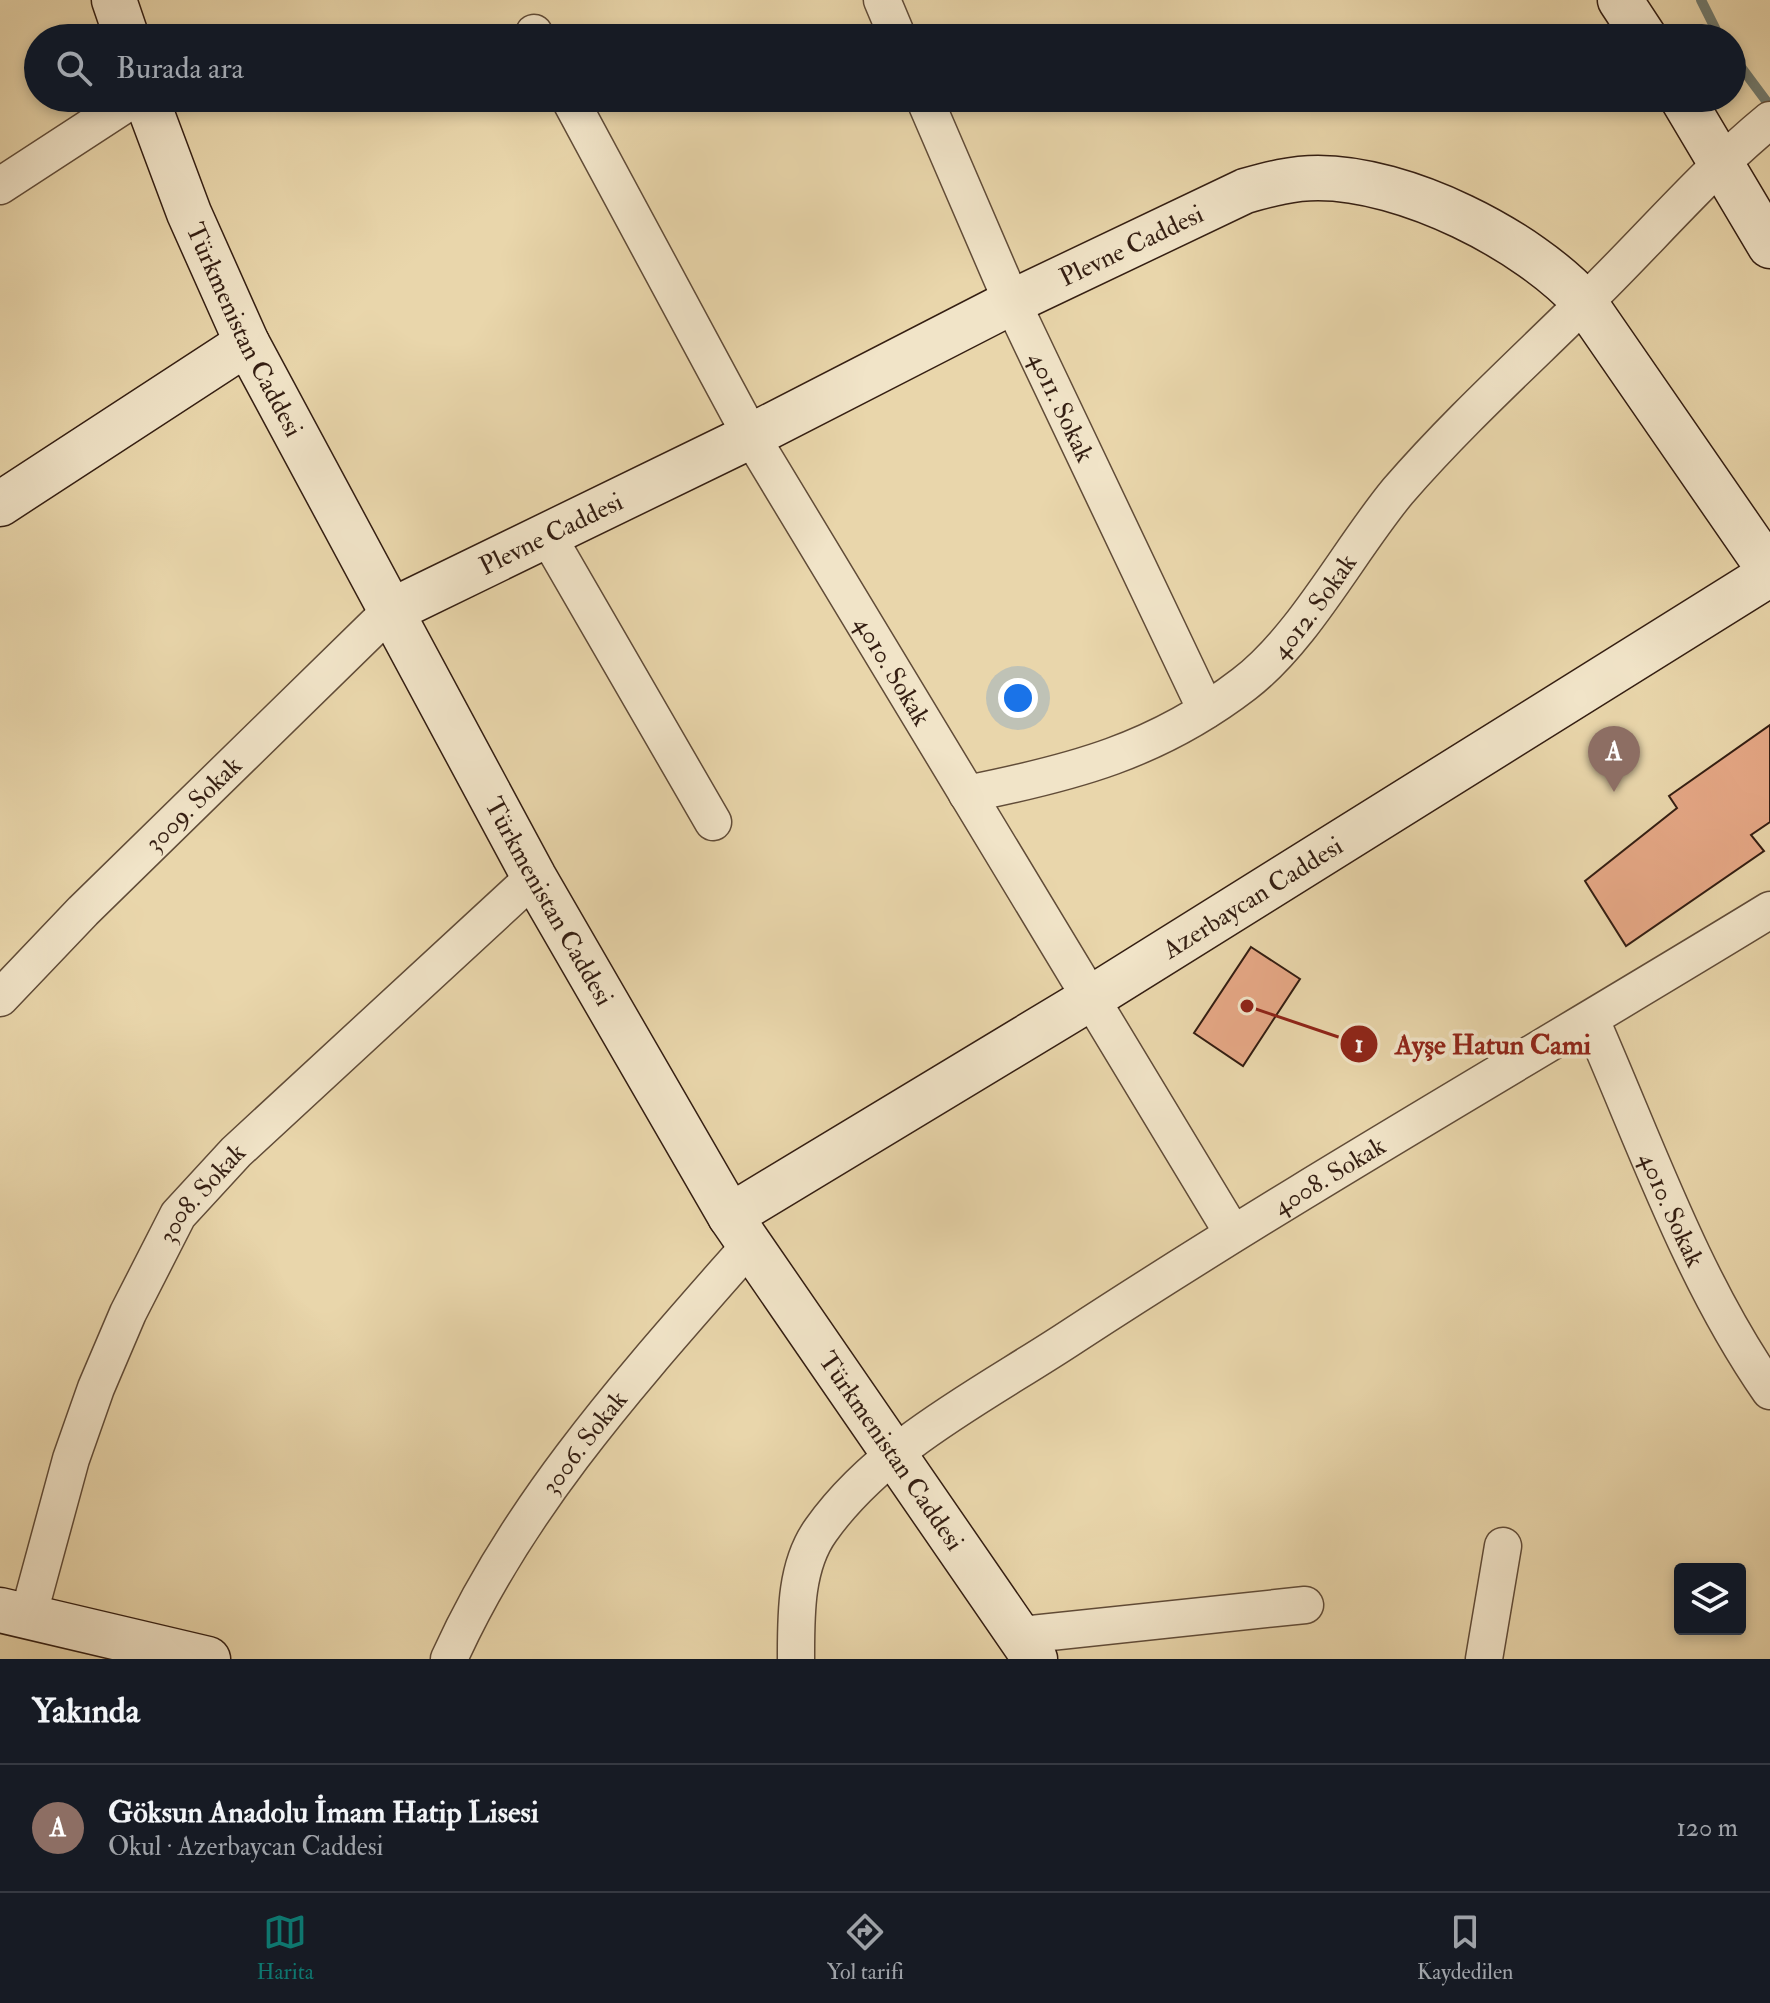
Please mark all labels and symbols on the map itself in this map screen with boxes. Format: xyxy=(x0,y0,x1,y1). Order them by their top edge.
street label: Plevne Caddesi xyxy=(1055,198,1209,294)
street label: Türkmenistan Caddesi xyxy=(178,218,310,443)
street label: 4011. Sokak xyxy=(1021,347,1101,468)
street label: Plevne Caddesi xyxy=(474,486,628,583)
street label: 4012. Sokak xyxy=(1265,548,1364,666)
street label: 4010. Sokak xyxy=(847,610,938,732)
your location xyxy=(998,678,1038,718)
pin: A xyxy=(1588,726,1640,792)
street label: 3009. Sokak xyxy=(139,750,249,859)
street label: Türkmenistan Caddesi xyxy=(477,792,620,1012)
street label: Azerbaycan Caddesi xyxy=(1156,830,1349,967)
callout: Ayşe Hatun Cami xyxy=(1339,1018,1607,1070)
text: Ayşe Hatun Cami xyxy=(1394,1028,1592,1063)
text: 1 xyxy=(1355,1029,1363,1060)
street label: 4008. Sokak xyxy=(1268,1130,1392,1223)
street label: 3008. Sokak xyxy=(151,1136,253,1249)
street label: 4010. Sokak xyxy=(1632,1148,1711,1273)
street label: Türkmenistan Caddesi xyxy=(811,1346,970,1557)
street label: 3006. Sokak xyxy=(535,1384,635,1501)

